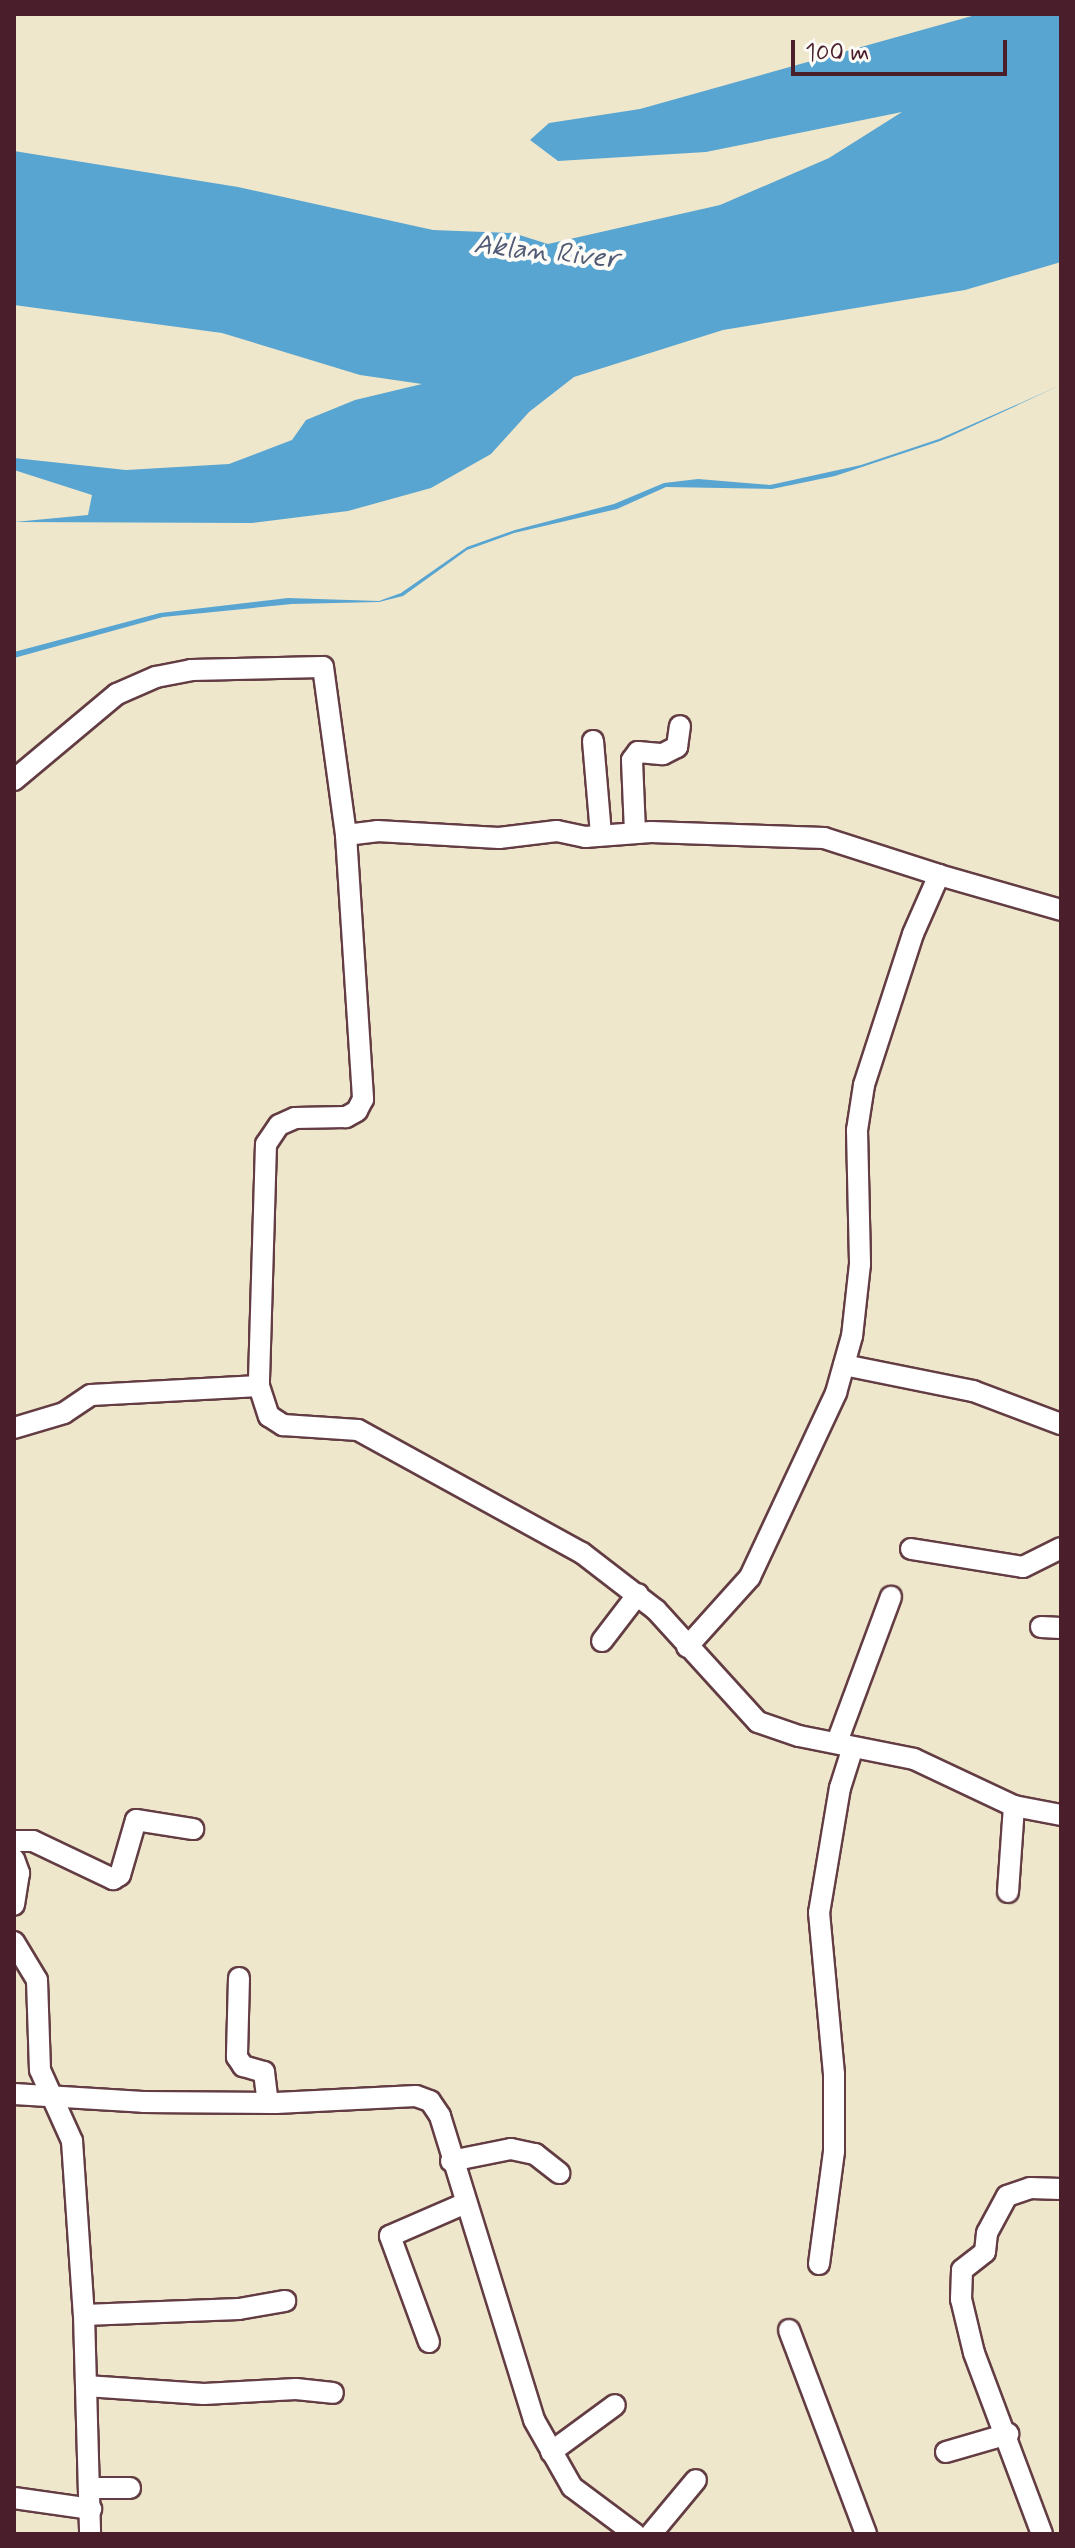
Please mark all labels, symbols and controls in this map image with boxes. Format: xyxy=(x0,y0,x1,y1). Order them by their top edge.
scale bar xyxy=(795,24,1011,74)
text: 100 m xyxy=(805,38,869,69)
water label: Aklan River xyxy=(472,229,620,277)

